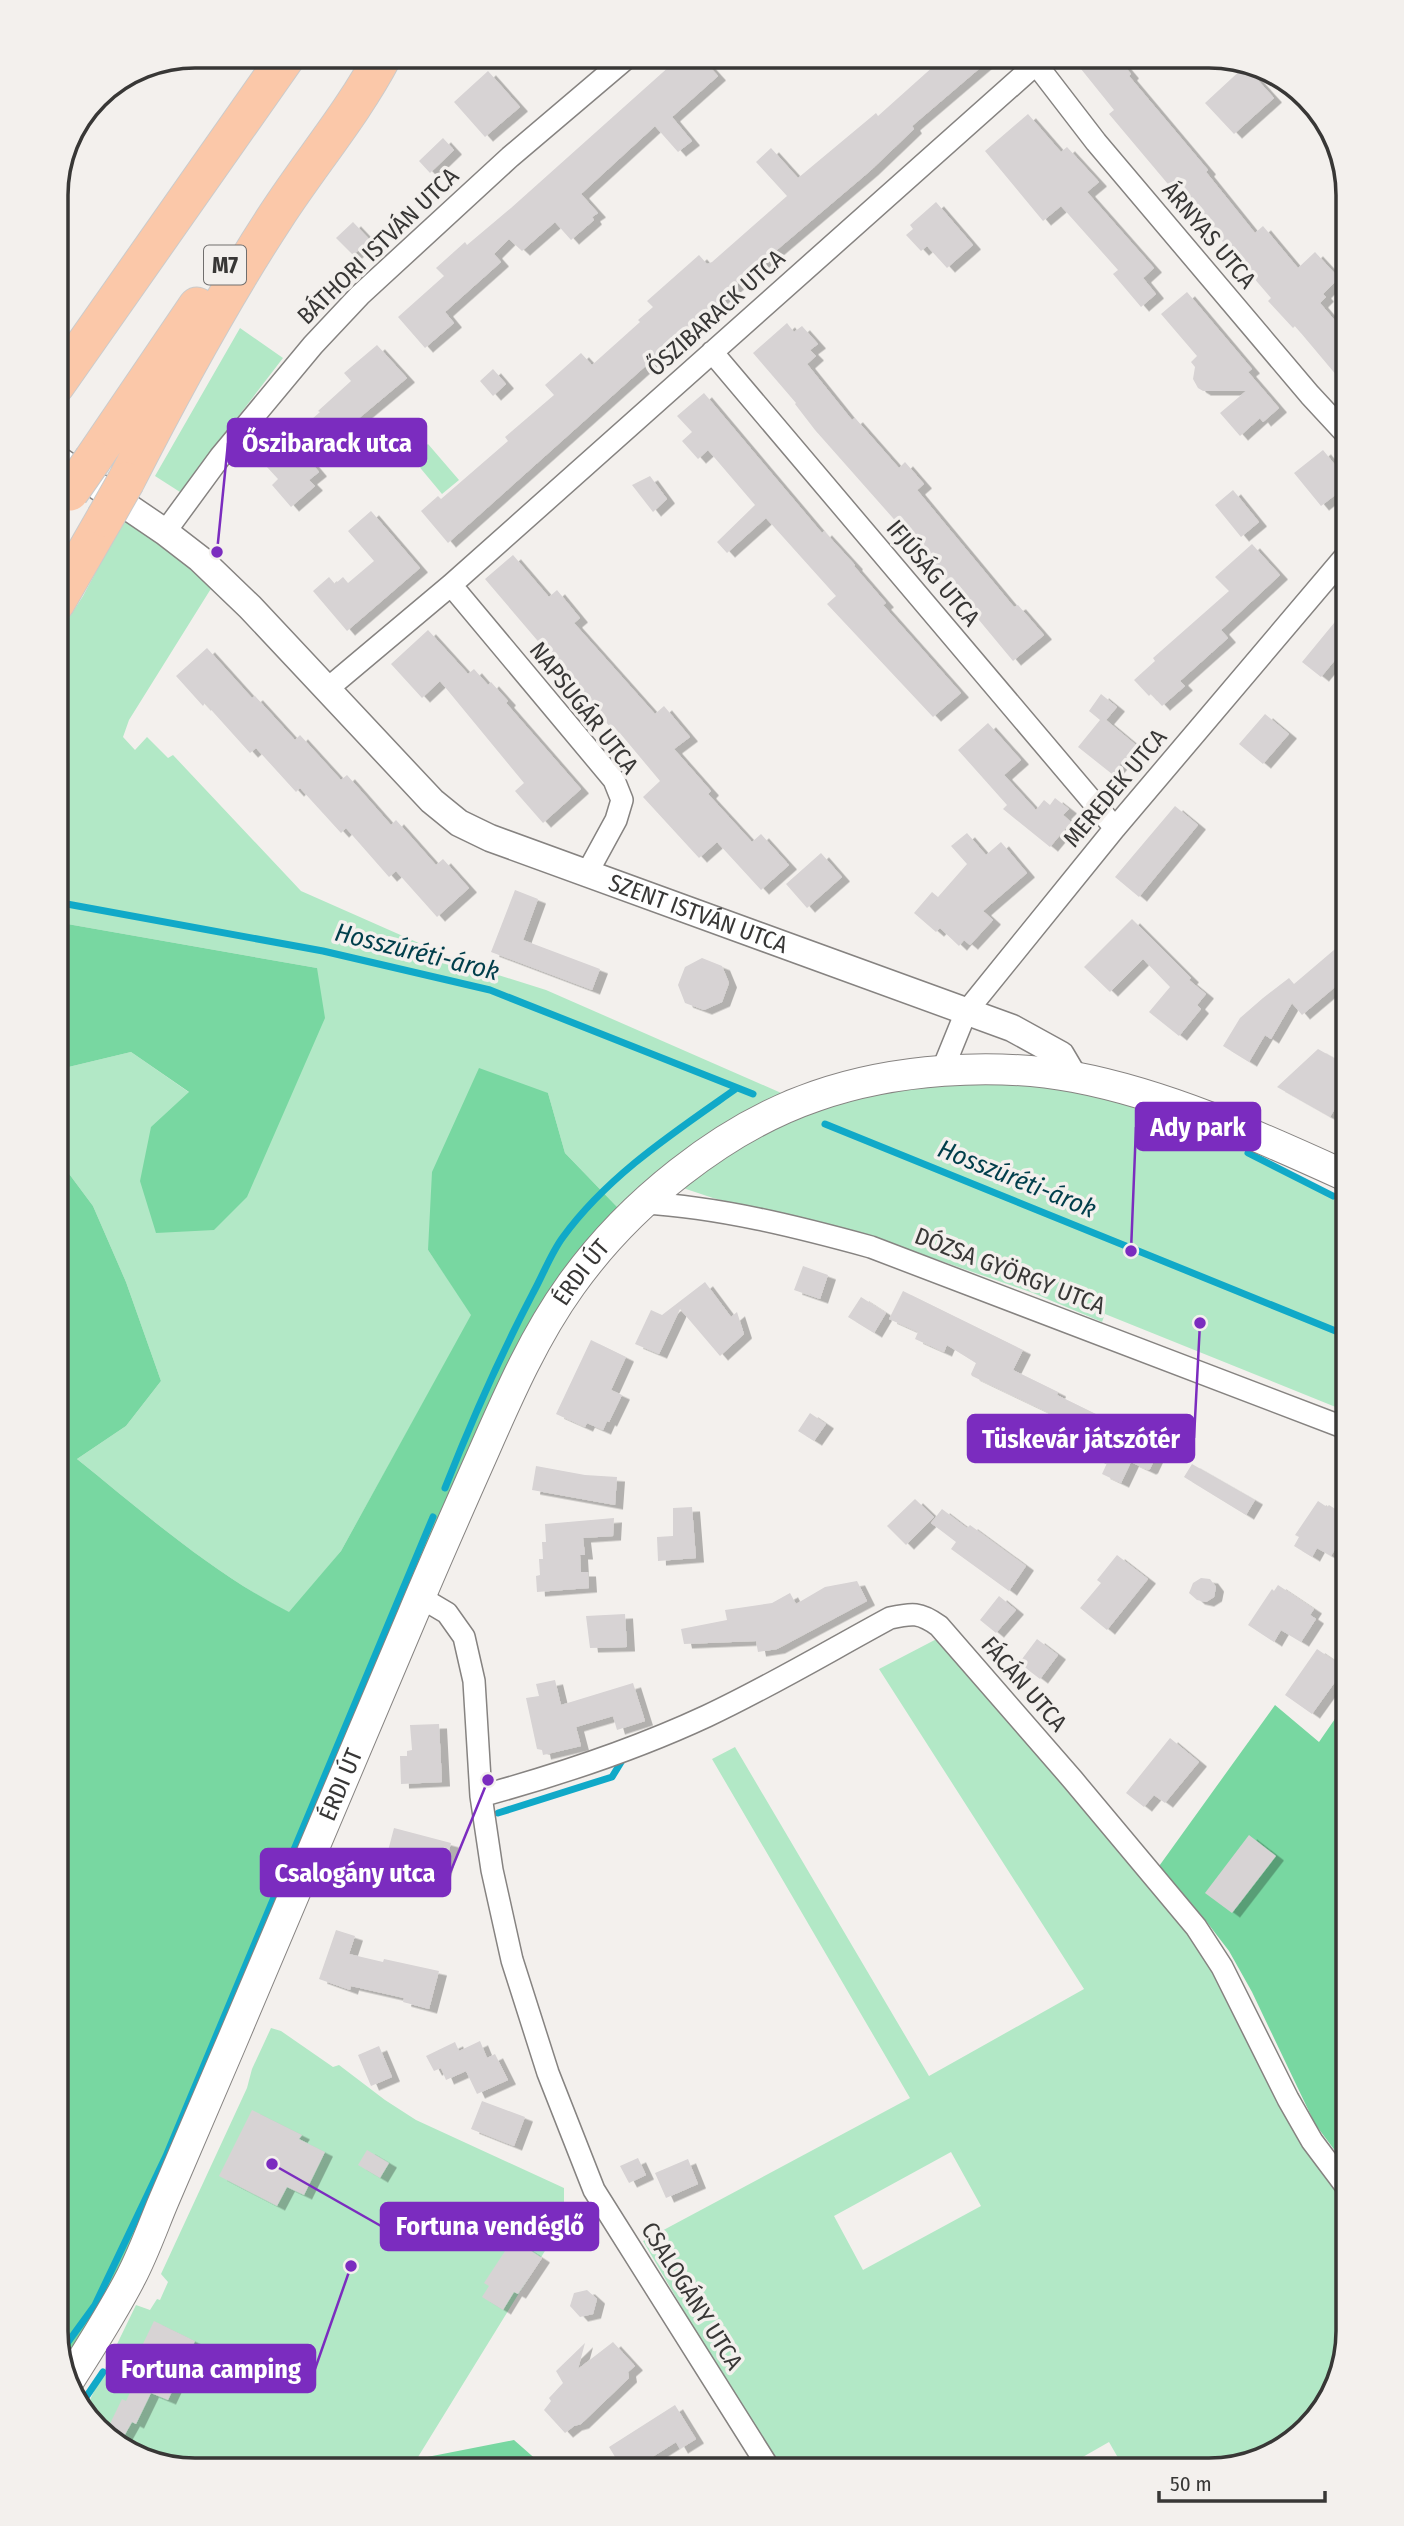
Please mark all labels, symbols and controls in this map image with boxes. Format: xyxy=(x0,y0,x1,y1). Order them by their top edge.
street label: BÁTHORI ISTVÁN UTCA xyxy=(291,161,465,330)
street label: ÁRNYAS UTCA xyxy=(1156,175,1263,294)
street label: ŐSZIBARACK UTCA xyxy=(640,242,791,382)
road number: M7 xyxy=(204,246,246,284)
callout: Őszibarack utca xyxy=(228,419,426,466)
text: Őszibarack utca xyxy=(242,427,412,459)
street label: IFJÚSÁG UTCA xyxy=(881,514,986,632)
street label: NAPSUGÁR UTCA xyxy=(524,636,645,780)
street label: MEREDEK UTCA xyxy=(1058,723,1173,853)
street label: SZENT ISTVÁN UTCA xyxy=(605,868,792,959)
water label: Hosszúréti-árok xyxy=(332,917,502,987)
callout: Ady park xyxy=(1136,1103,1260,1150)
text: Ady park xyxy=(1149,1112,1247,1143)
water label: Hosszúréti-árok xyxy=(933,1133,1101,1225)
street label: DÓZSA GYÖRGY UTCA xyxy=(911,1222,1110,1320)
street label: ÉRDI ÚT xyxy=(546,1234,615,1311)
callout: Tüskevár játszótér xyxy=(968,1415,1194,1462)
text: Tüskevár játszótér xyxy=(982,1424,1181,1455)
street label: FÁCÁN UTCA xyxy=(975,1630,1074,1737)
street label: ÉRDI ÚT xyxy=(312,1744,368,1825)
callout: Csalogány utca xyxy=(261,1849,450,1896)
text: Csalogány utca xyxy=(275,1858,436,1889)
callout: Fortuna vendéglő xyxy=(381,2203,598,2250)
text: Fortuna vendéglő xyxy=(396,2211,584,2242)
street label: CSALOGÁNY UTCA xyxy=(635,2216,750,2375)
callout: Fortuna camping xyxy=(107,2345,315,2392)
text: Fortuna camping xyxy=(121,2354,301,2385)
scale bar xyxy=(1159,2460,1325,2504)
text: 50 m xyxy=(1170,2471,1212,2497)

